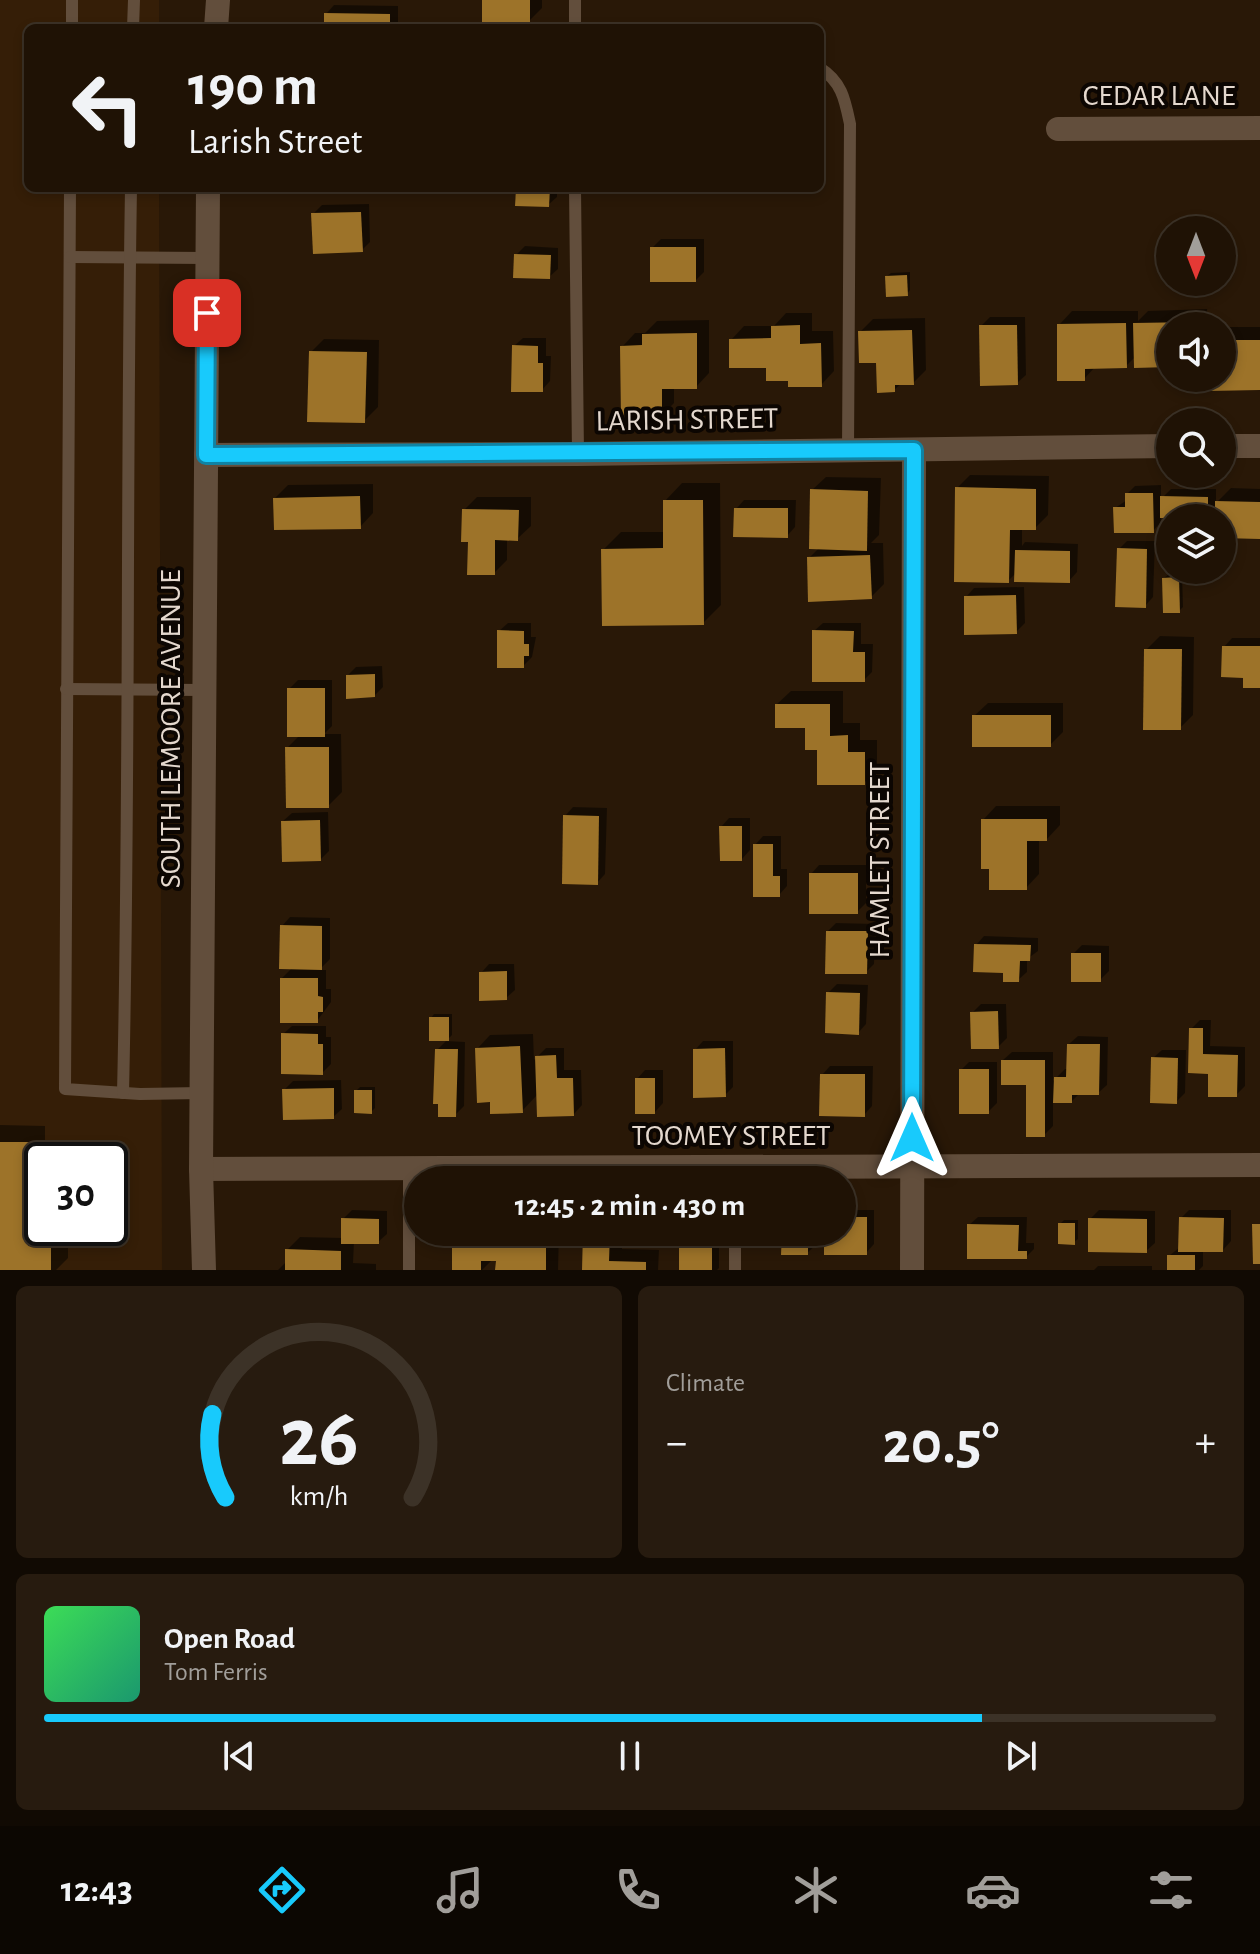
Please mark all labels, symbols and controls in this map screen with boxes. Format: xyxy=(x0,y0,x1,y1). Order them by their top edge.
icon: left xyxy=(56,56,160,160)
text: 190 m xyxy=(188,59,318,115)
street label: CEDAR LANE xyxy=(1083,81,1235,111)
text: Larish Street xyxy=(188,124,362,160)
north arrow xyxy=(1156,216,1236,296)
map controls xyxy=(1156,216,1236,584)
pin xyxy=(173,279,241,347)
icon: arrive xyxy=(185,291,229,335)
button: sound xyxy=(1156,312,1236,392)
street label: LARISH STREET xyxy=(595,403,779,437)
button: search xyxy=(1156,408,1236,488)
button: layers xyxy=(1156,504,1236,584)
street label: SOUTH LEMOORE AVENUE xyxy=(156,570,186,888)
street label: HAMLET STREET xyxy=(865,761,895,958)
position arrow xyxy=(870,1096,954,1180)
street label: TOOMEY STREET xyxy=(631,1121,831,1151)
speed limit sign: 30 xyxy=(24,1142,128,1246)
text: 12:45 · 2 min · 430 m xyxy=(515,1191,745,1221)
text: Climate xyxy=(666,1370,745,1396)
text: 26 xyxy=(279,1397,359,1481)
text: 20.5° xyxy=(883,1414,999,1474)
text: − xyxy=(666,1421,687,1465)
text: + xyxy=(1195,1421,1216,1465)
text: km/h xyxy=(290,1482,348,1511)
text: Open Road xyxy=(164,1624,295,1654)
text: Tom Ferris xyxy=(164,1659,268,1685)
icon: previous xyxy=(217,1734,261,1778)
icon: pause xyxy=(608,1734,652,1778)
icon: next xyxy=(999,1734,1043,1778)
icon: directions xyxy=(254,1862,310,1918)
icon: music xyxy=(432,1862,488,1918)
icon: phone xyxy=(610,1862,666,1918)
icon: climate xyxy=(788,1862,844,1918)
icon: car xyxy=(965,1862,1021,1918)
icon: filters xyxy=(1143,1862,1199,1918)
text: 12:43 xyxy=(61,1872,133,1908)

